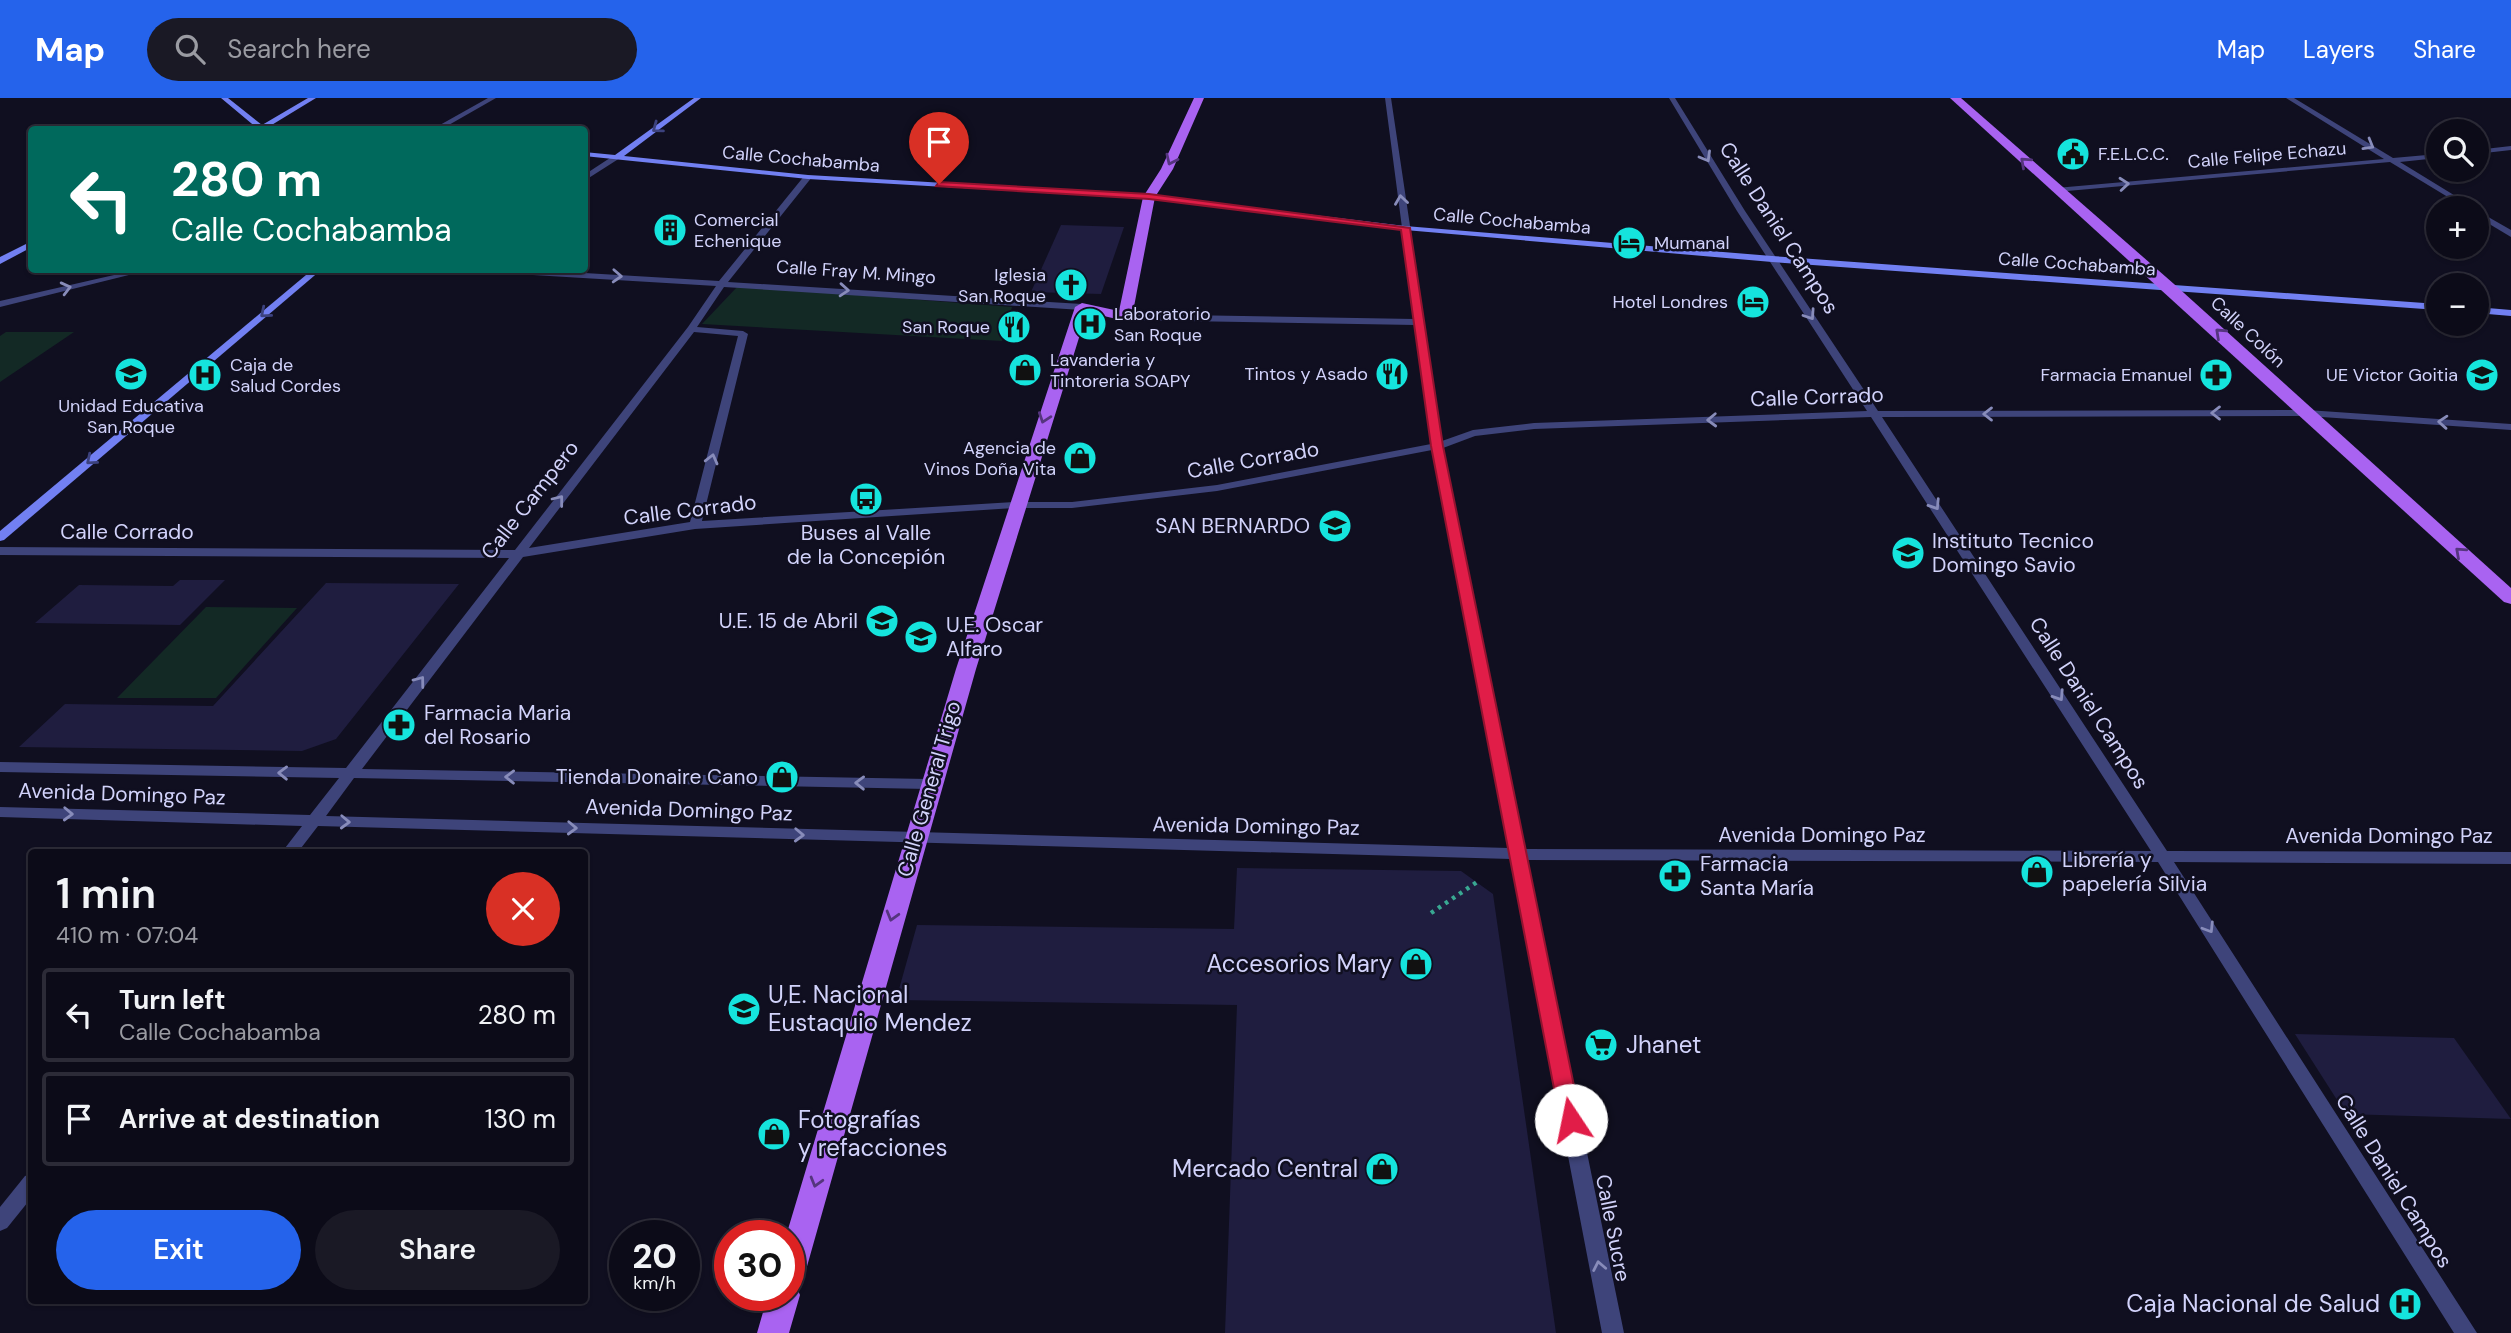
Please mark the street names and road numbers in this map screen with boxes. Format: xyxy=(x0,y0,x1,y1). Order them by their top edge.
street label: Calle Felipe Echazu xyxy=(2187,136,2347,174)
street label: Calle Daniel Campos xyxy=(1713,137,1845,319)
street label: Calle Cochabamba xyxy=(721,140,881,178)
street label: Calle Cochabamba xyxy=(1432,202,1592,240)
street label: Calle Cochabamba xyxy=(1997,247,2157,281)
street label: Calle Fray M. Mingo xyxy=(775,254,937,290)
street label: Calle Colón xyxy=(2205,291,2291,373)
street label: Calle Corrado xyxy=(1750,381,1884,413)
street label: Calle Campero xyxy=(475,435,585,565)
street label: Calle Corrado xyxy=(1185,435,1321,485)
street label: Calle Corrado xyxy=(622,488,758,532)
street label: Calle Corrado xyxy=(60,518,194,546)
street label: Calle Daniel Campos xyxy=(2023,612,2155,794)
street label: Calle General Trigo xyxy=(890,698,968,880)
street label: Avenida Domingo Paz xyxy=(18,776,226,812)
street label: Avenida Domingo Paz xyxy=(585,792,793,828)
street label: Avenida Domingo Paz xyxy=(1152,810,1360,842)
street label: Avenida Domingo Paz xyxy=(1718,821,1926,849)
street label: Avenida Domingo Paz xyxy=(2285,822,2493,850)
street label: Calle Daniel Campos xyxy=(2329,1089,2459,1273)
street label: Calle Sucre xyxy=(1589,1172,1637,1284)

